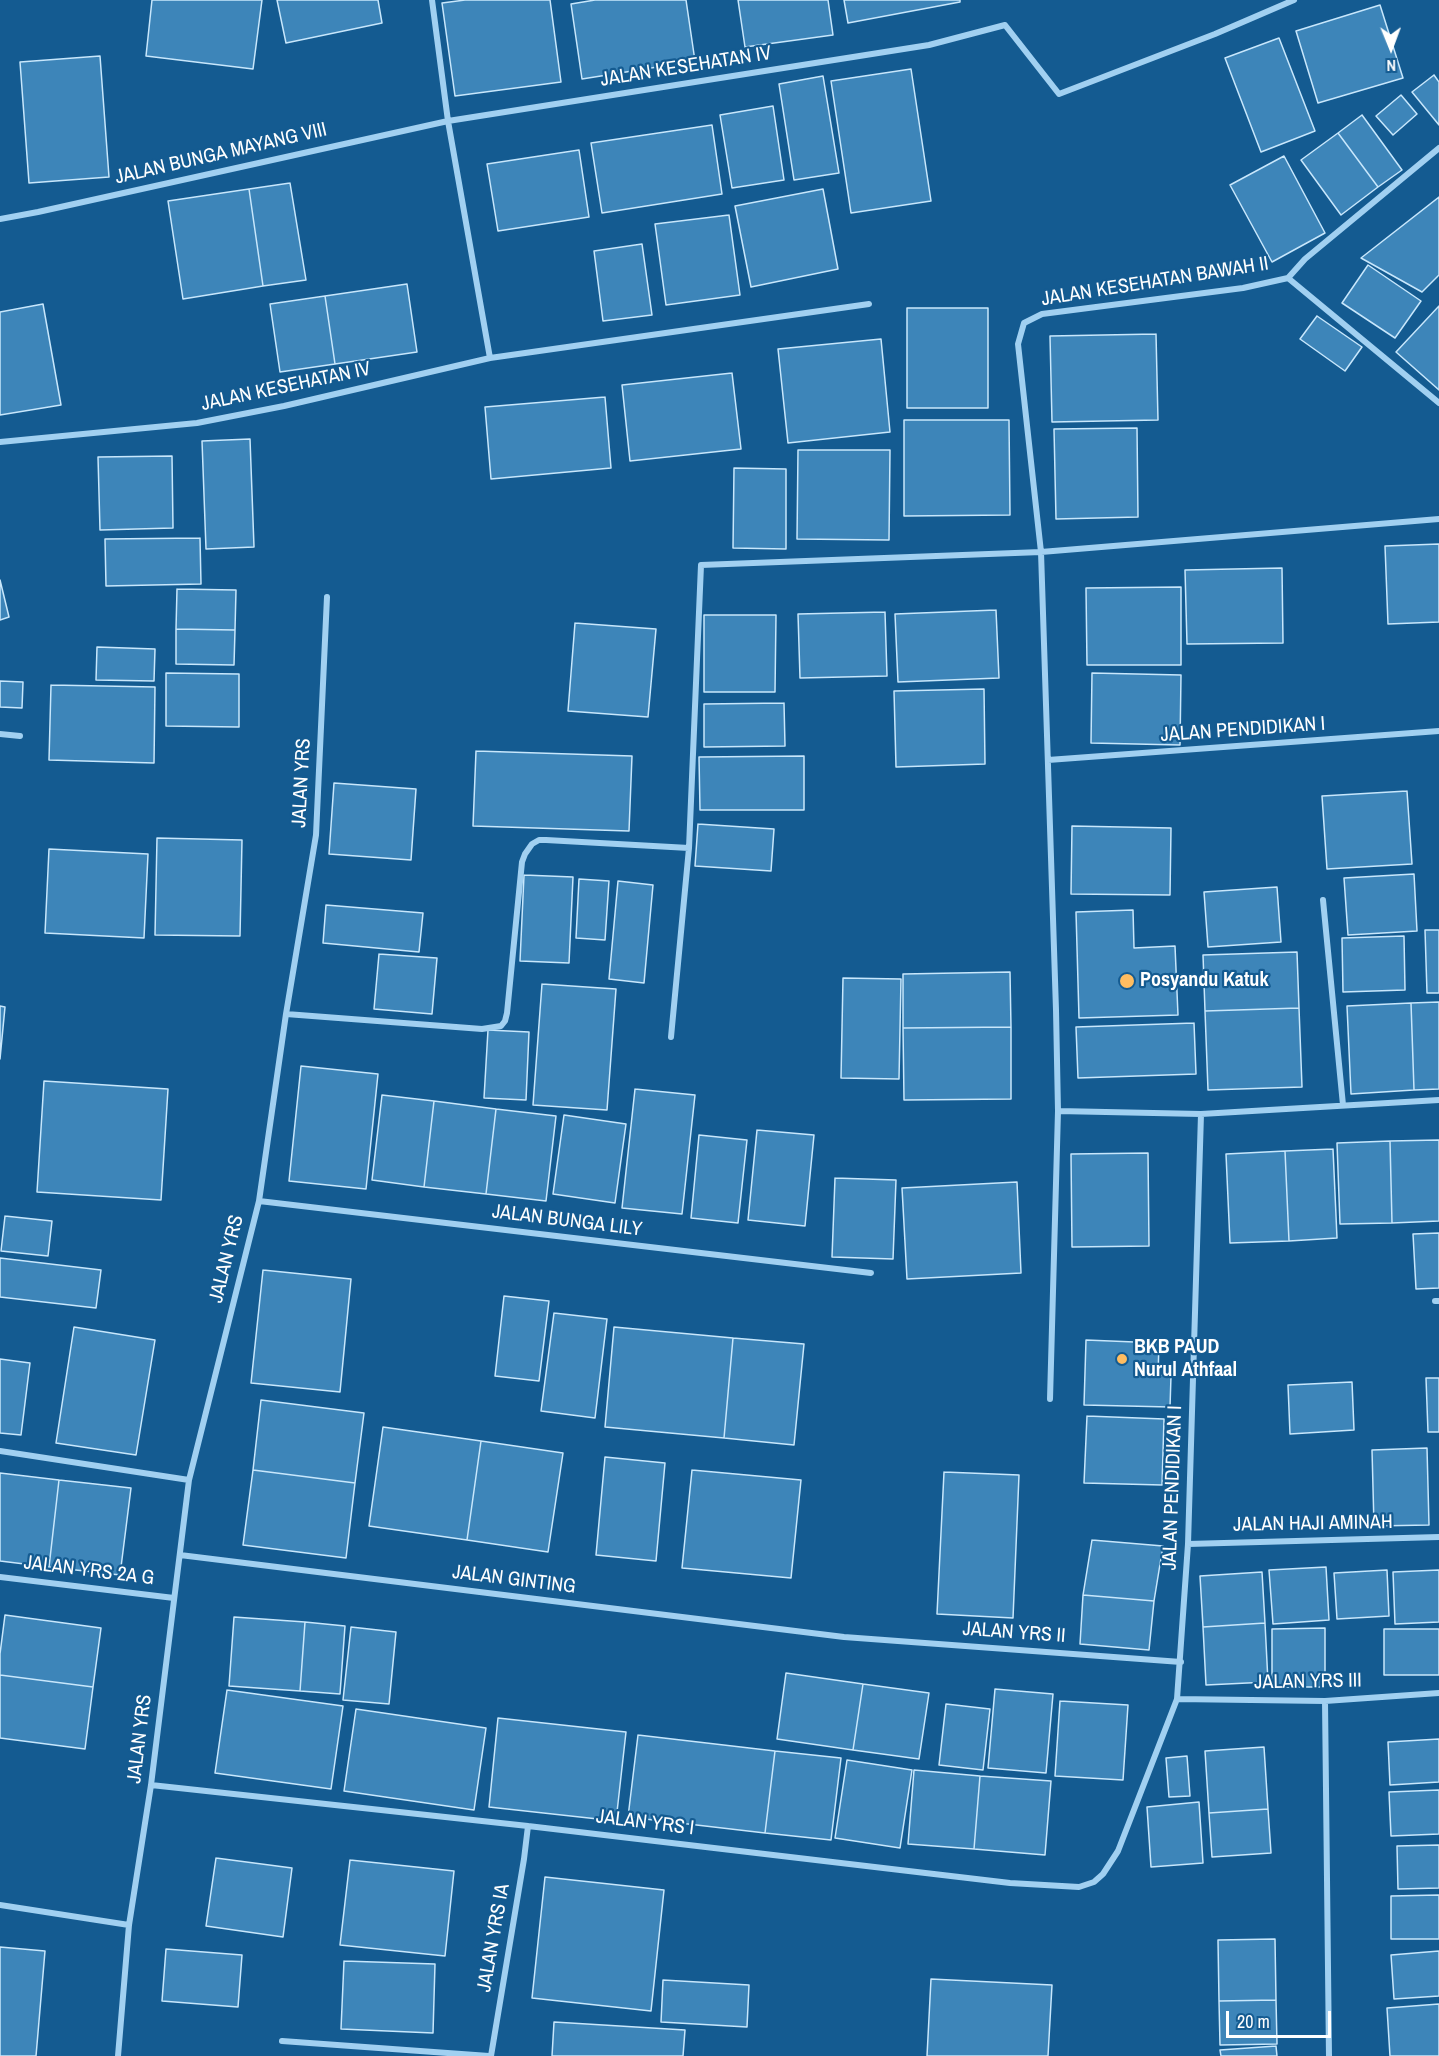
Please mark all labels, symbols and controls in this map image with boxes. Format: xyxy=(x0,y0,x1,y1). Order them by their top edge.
north arrow xyxy=(1361,18,1421,78)
street label: JALAN KESEHATAN IV xyxy=(599,42,773,92)
text: N xyxy=(1386,55,1396,77)
street label: JALAN BUNGA MAYANG VIII xyxy=(113,118,329,190)
street label: JALAN KESEHATAN BAWAH II xyxy=(1040,252,1270,312)
street label: JALAN KESEHATAN IV xyxy=(199,357,373,417)
street label: JALAN PENDIDIKAN I xyxy=(1160,712,1326,748)
street label: JALAN YRS xyxy=(288,738,316,828)
place label: Posyandu Katuk xyxy=(1140,969,1268,993)
marker: Posyandu Katuk xyxy=(1118,972,1136,990)
street label: JALAN BUNGA LILY xyxy=(491,1200,643,1242)
street label: JALAN YRS xyxy=(205,1213,249,1305)
place label: BKB PAUD Nurul Athfaal xyxy=(1134,1336,1237,1383)
marker: BKB PAUD Nurul Athfaal xyxy=(1115,1352,1129,1366)
street label: JALAN PENDIDIKAN I xyxy=(1158,1405,1188,1571)
street label: JALAN HAJI AMINAH xyxy=(1233,1511,1393,1537)
street label: JALAN YRS 2A G xyxy=(22,1551,156,1591)
street label: JALAN GINTING xyxy=(451,1561,577,1599)
street label: JALAN YRS II xyxy=(962,1617,1066,1649)
street label: JALAN YRS III xyxy=(1254,1669,1362,1695)
street label: JALAN YRS xyxy=(123,1693,157,1785)
street label: JALAN YRS I xyxy=(595,1805,695,1841)
street label: JALAN YRS IA xyxy=(473,1882,515,1994)
scale bar xyxy=(1229,1999,1334,2037)
text: 20 m xyxy=(1237,2009,1270,2034)

